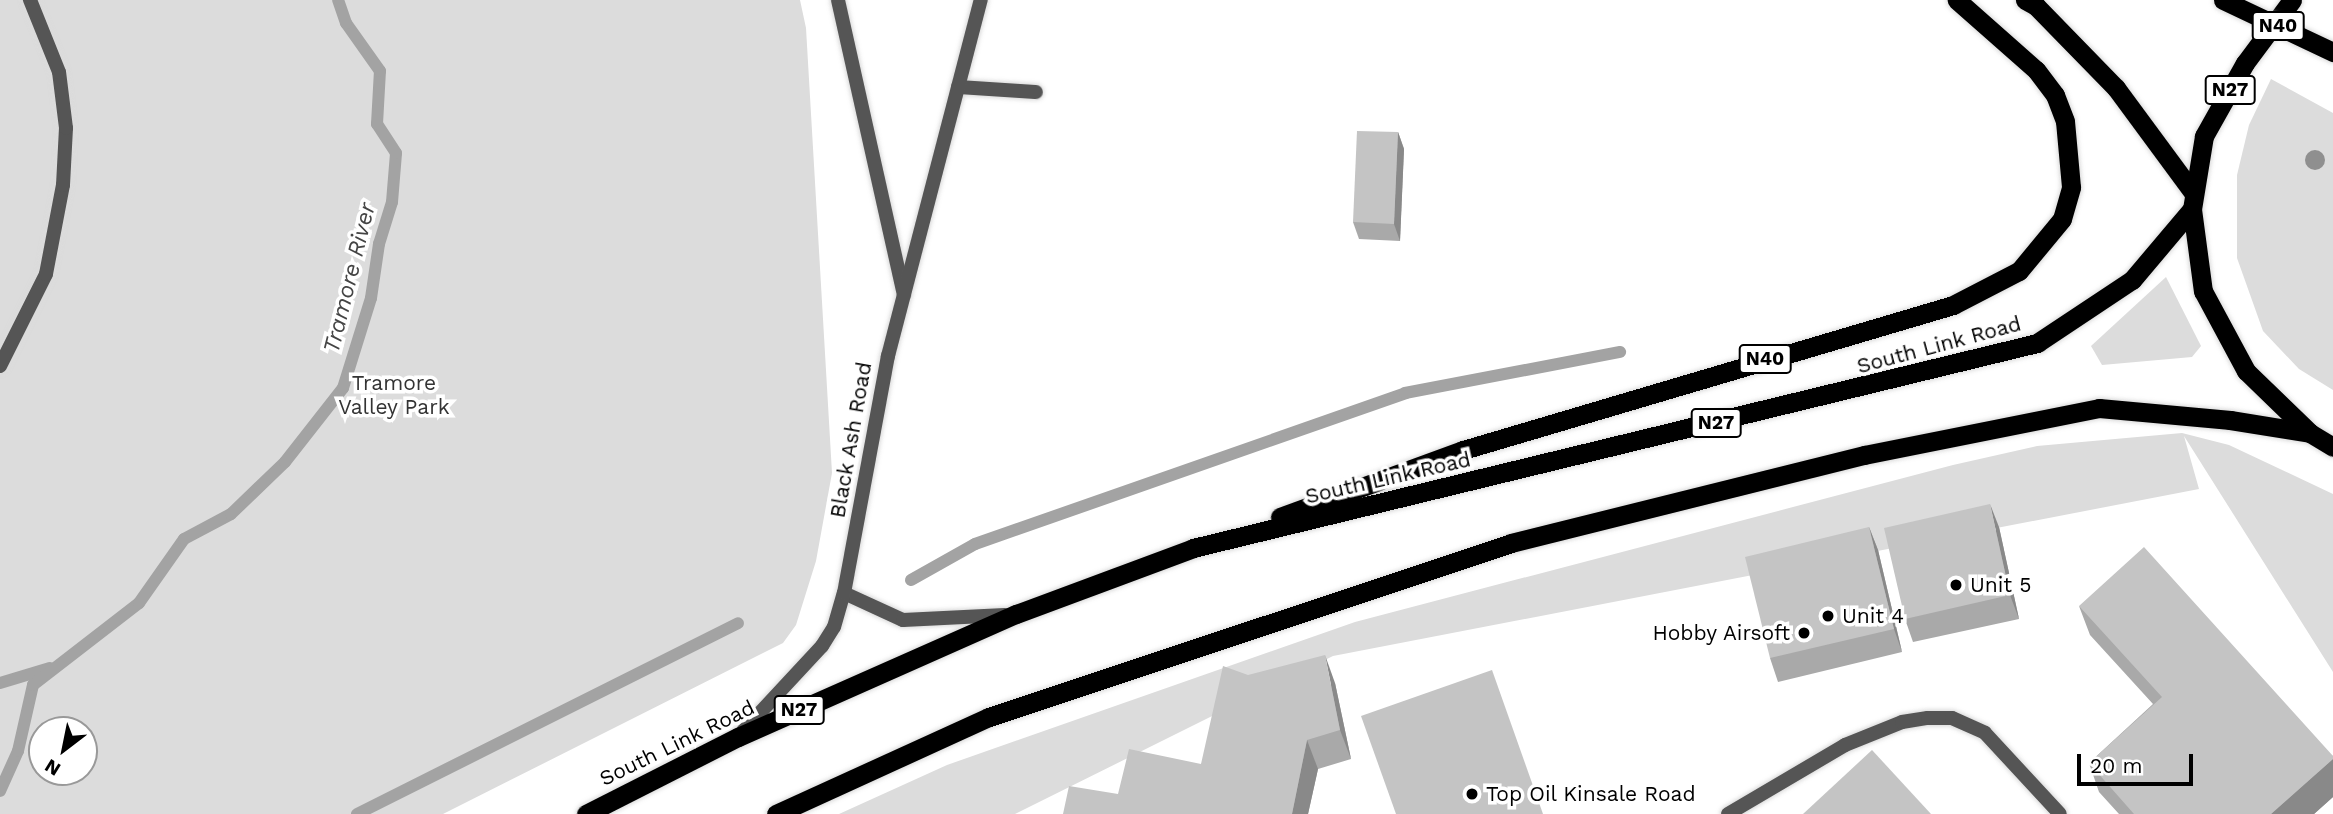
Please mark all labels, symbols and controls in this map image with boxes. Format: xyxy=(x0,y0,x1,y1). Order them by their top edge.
road number: N40 xyxy=(2250,10,2306,42)
road number: N27 xyxy=(2204,74,2256,106)
water label: Tramore River xyxy=(318,200,382,356)
street label: South Link Road xyxy=(1854,311,2024,379)
road number: N40 xyxy=(1737,344,1793,374)
street label: Black Ash Road xyxy=(825,359,877,521)
park label: Tramore Valley Park xyxy=(338,370,450,420)
road number: N27 xyxy=(1690,408,1742,438)
street label: South Link Road xyxy=(1303,447,1473,509)
place label: Unit 5 xyxy=(1970,572,2032,598)
marker: Unit 5 xyxy=(1948,577,1964,593)
place label: Unit 4 xyxy=(1842,603,1904,629)
marker: Unit 4 xyxy=(1820,608,1836,624)
place label: Hobby Airsoft xyxy=(1651,620,1790,646)
marker: Hobby Airsoft xyxy=(1796,625,1812,641)
road number: N27 xyxy=(773,694,825,726)
street label: South Link Road xyxy=(595,695,759,791)
north arrow xyxy=(28,716,98,786)
scale bar xyxy=(2081,740,2196,784)
text: 20 m xyxy=(2090,753,2142,778)
text: N xyxy=(41,754,65,781)
place label: Top Oil Kinsale Road xyxy=(1486,781,1696,807)
marker: Top Oil Kinsale Road xyxy=(1464,786,1480,802)

